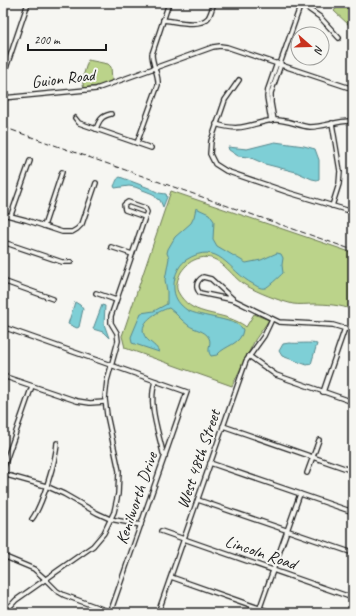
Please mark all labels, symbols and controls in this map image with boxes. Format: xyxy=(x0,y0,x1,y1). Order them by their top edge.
scale bar xyxy=(28,26,106,52)
north arrow xyxy=(290,26,330,66)
text: 200 m xyxy=(34,32,61,48)
text: N xyxy=(311,44,327,57)
street label: Guion Road xyxy=(30,64,99,93)
street label: West 48th Street xyxy=(172,405,226,511)
street label: Kenilworth Drive xyxy=(111,448,162,547)
street label: Lincoln Road xyxy=(222,531,302,576)

